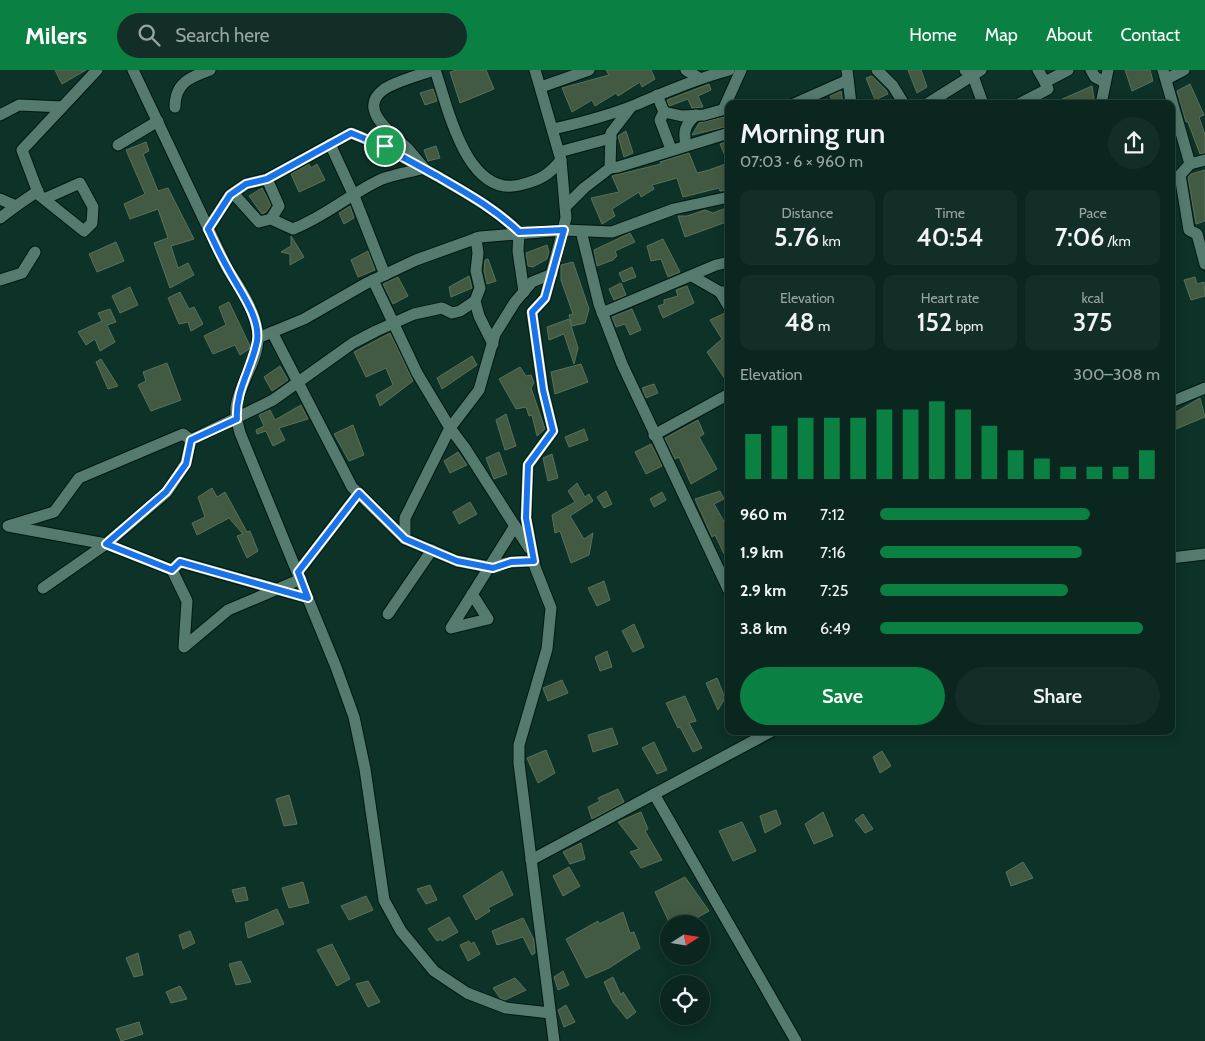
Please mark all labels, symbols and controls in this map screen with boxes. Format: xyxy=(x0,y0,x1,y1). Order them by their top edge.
search box xyxy=(117,13,467,58)
text: Milers xyxy=(25,21,87,50)
icon: search xyxy=(135,21,163,49)
text: Search here xyxy=(175,24,270,47)
text: Home xyxy=(909,24,957,46)
text: Map xyxy=(985,24,1018,46)
text: About xyxy=(1046,24,1092,46)
text: Contact xyxy=(1120,24,1180,46)
text: Morning run xyxy=(740,116,885,150)
button: share xyxy=(1108,117,1160,169)
pin xyxy=(364,125,406,167)
icon: arrive xyxy=(371,132,399,160)
text: 07:03 · 6 × 960 m xyxy=(740,152,863,171)
text: Distance xyxy=(782,204,833,222)
text: Time xyxy=(935,204,965,222)
text: Pace xyxy=(1079,204,1107,222)
text: 5.76 xyxy=(774,222,819,252)
text: 40:54 xyxy=(917,222,983,252)
text: 7:06 xyxy=(1055,222,1104,252)
text: km xyxy=(819,232,841,250)
text: /km xyxy=(1104,232,1131,250)
text: Elevation xyxy=(780,289,835,307)
text: Heart rate xyxy=(921,289,979,307)
text: kcal xyxy=(1081,289,1104,307)
text: 48 xyxy=(784,307,815,337)
text: 152 xyxy=(917,307,952,337)
text: 375 xyxy=(1073,307,1112,337)
text: m xyxy=(815,317,830,335)
text: bpm xyxy=(952,317,983,335)
text: Elevation xyxy=(740,365,803,384)
text: 300–308 m xyxy=(1073,365,1160,384)
text: 960 m xyxy=(740,505,787,524)
text: 7:12 xyxy=(820,505,845,524)
text: 1.9 km xyxy=(740,543,783,562)
text: 7:16 xyxy=(820,543,846,562)
text: 2.9 km xyxy=(740,581,786,600)
text: 7:25 xyxy=(820,581,848,600)
text: 3.8 km xyxy=(740,619,787,638)
text: 6:49 xyxy=(820,619,851,638)
button: Save xyxy=(740,667,945,725)
button: Share xyxy=(955,667,1160,725)
north arrow xyxy=(660,915,710,965)
map controls xyxy=(660,915,710,1025)
button: locate xyxy=(660,975,710,1025)

